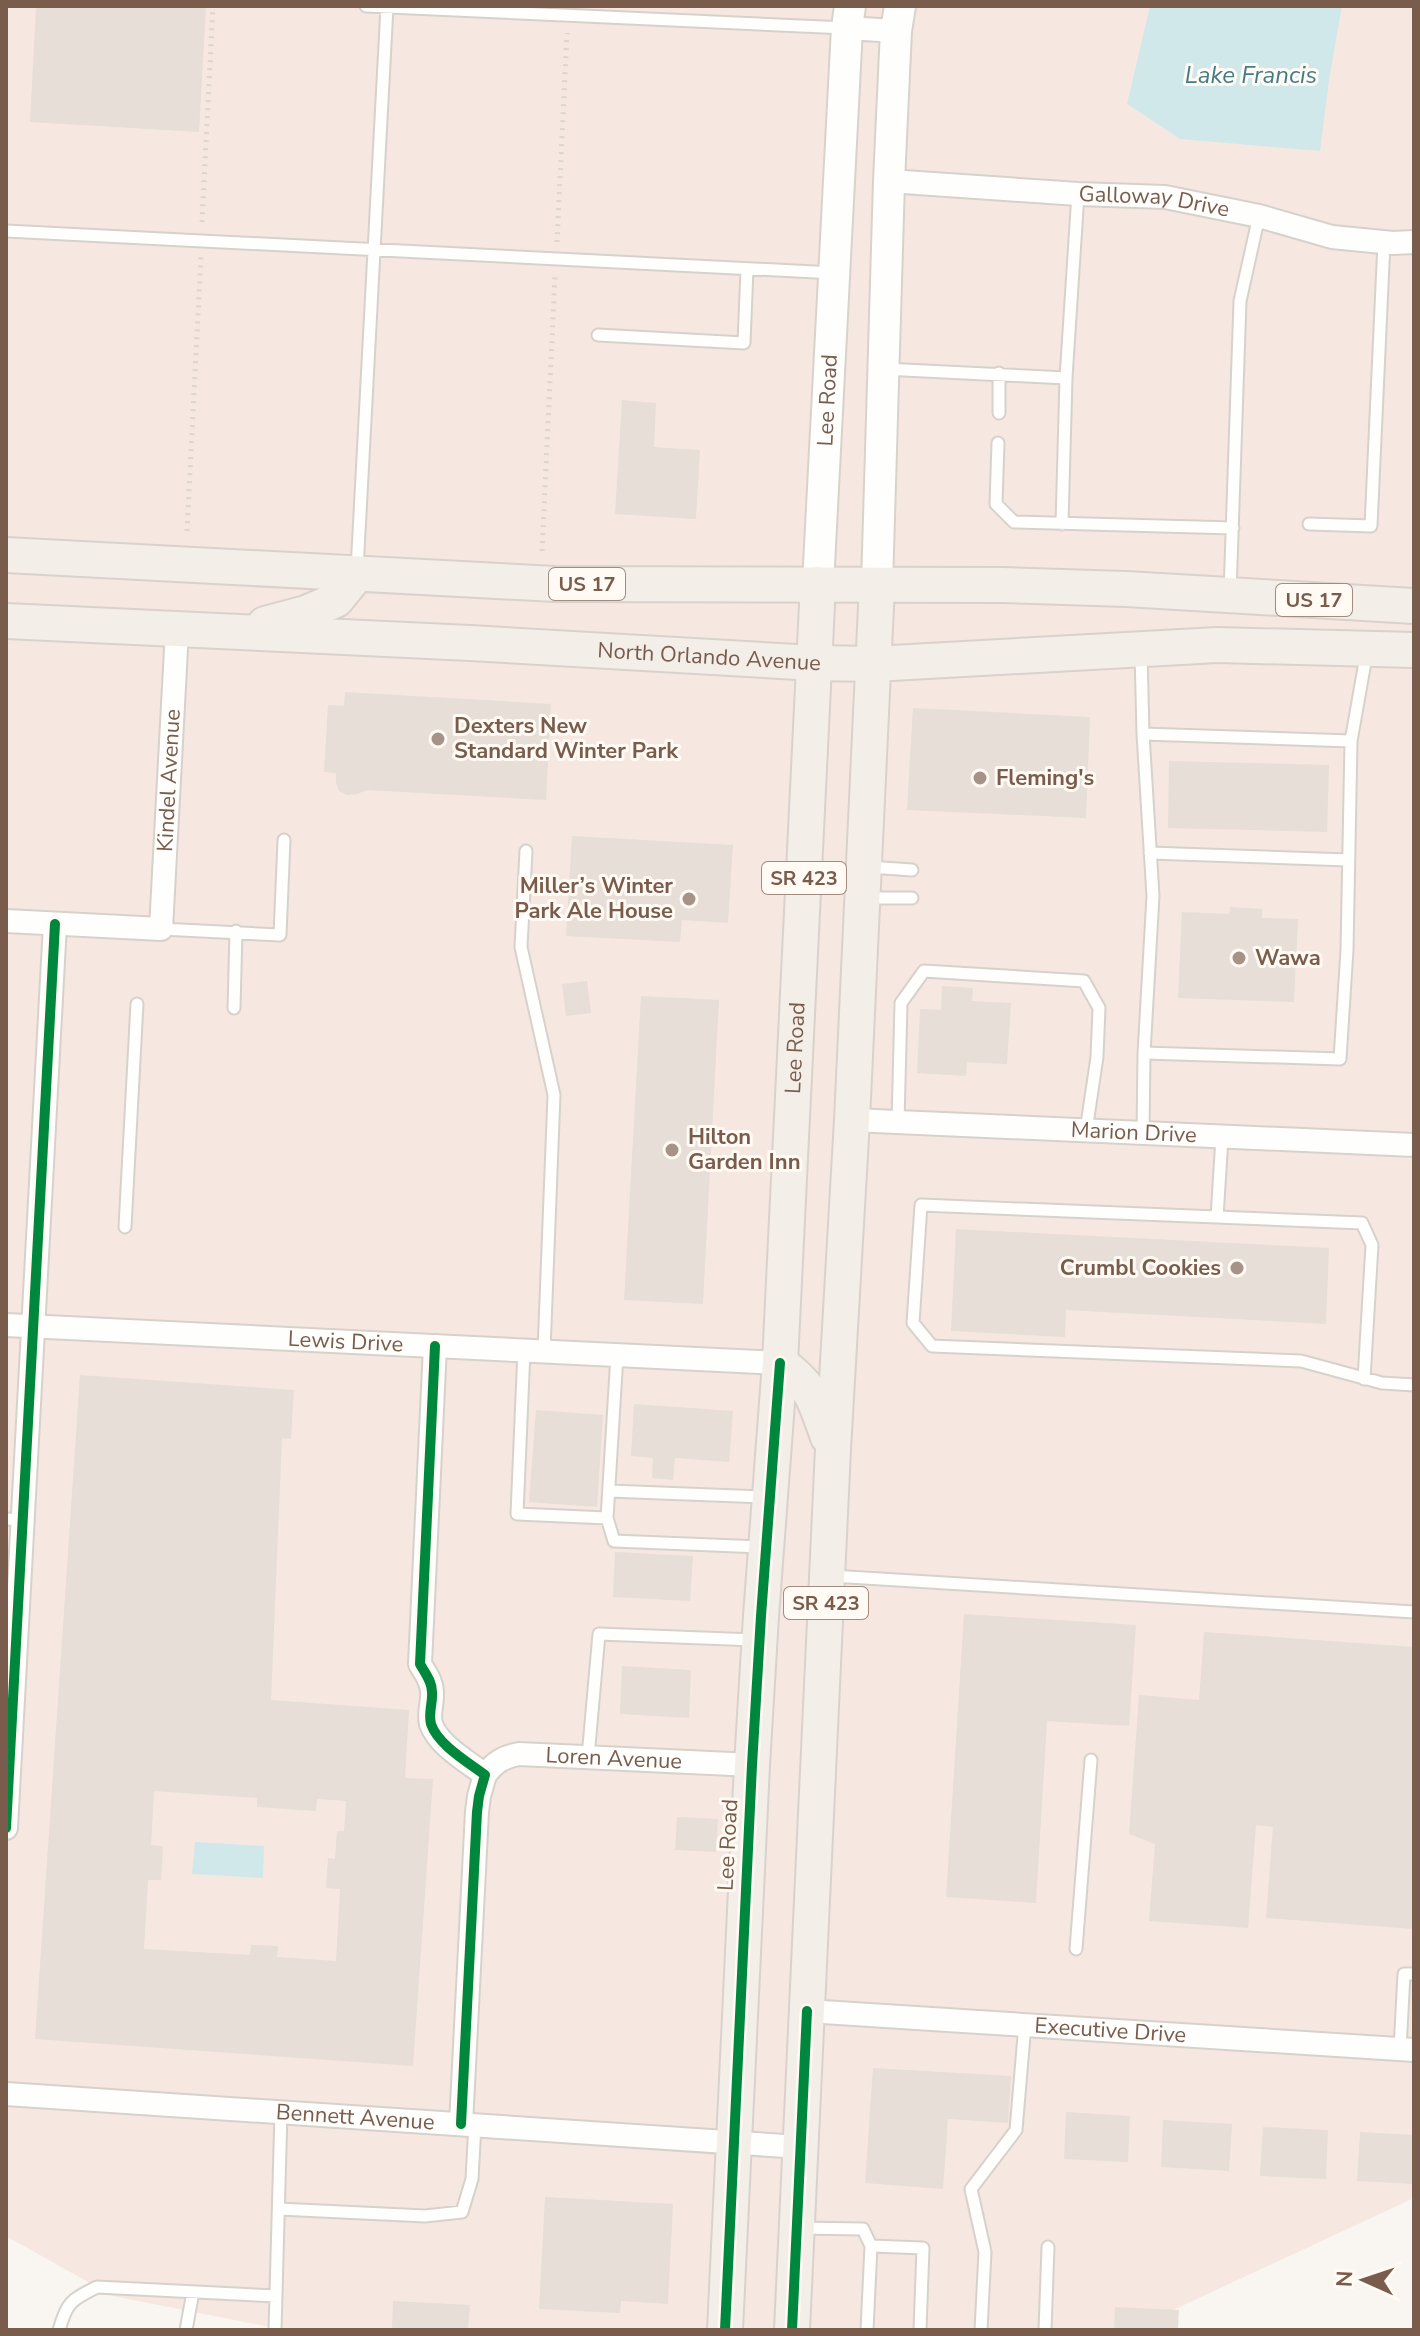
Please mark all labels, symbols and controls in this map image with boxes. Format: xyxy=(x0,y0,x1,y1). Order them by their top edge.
water label: Lake Francis xyxy=(1185,59,1317,91)
street label: Galloway Drive xyxy=(1078,179,1232,225)
street label: Lee Road xyxy=(810,353,845,447)
road number: US 17 xyxy=(549,568,625,600)
road number: US 17 xyxy=(1276,584,1352,616)
street label: North Orlando Avenue xyxy=(596,635,821,678)
street label: Kindel Avenue xyxy=(150,708,188,853)
place label: Dexters New Standard Winter Park xyxy=(454,711,679,766)
marker: Dexters New Standard Winter Park xyxy=(429,730,447,748)
place label: Fleming's xyxy=(996,763,1094,793)
marker: Fleming's xyxy=(971,769,989,787)
road number: SR 423 xyxy=(762,862,846,894)
place label: Miller’s Winter Park Ale House xyxy=(515,871,673,926)
marker: Miller’s Winter Park Ale House xyxy=(680,890,698,908)
place label: Wawa xyxy=(1255,943,1321,973)
marker: Wawa xyxy=(1230,949,1248,967)
street label: Lee Road xyxy=(778,1001,813,1095)
street label: Marion Drive xyxy=(1070,1115,1197,1150)
place label: Hilton Garden Inn xyxy=(688,1122,801,1177)
marker: Hilton Garden Inn xyxy=(663,1141,681,1159)
place label: Crumbl Cookies xyxy=(1060,1253,1221,1283)
marker: Crumbl Cookies xyxy=(1228,1259,1246,1277)
street label: Lewis Drive xyxy=(287,1324,404,1359)
road number: SR 423 xyxy=(784,1587,868,1619)
street label: Loren Avenue xyxy=(545,1740,683,1777)
street label: Lee Road xyxy=(711,1798,745,1892)
street label: Executive Drive xyxy=(1034,2011,1187,2050)
street label: Bennett Avenue xyxy=(275,2097,436,2138)
north arrow xyxy=(1324,2240,1404,2320)
text: N xyxy=(1330,2270,1360,2288)

